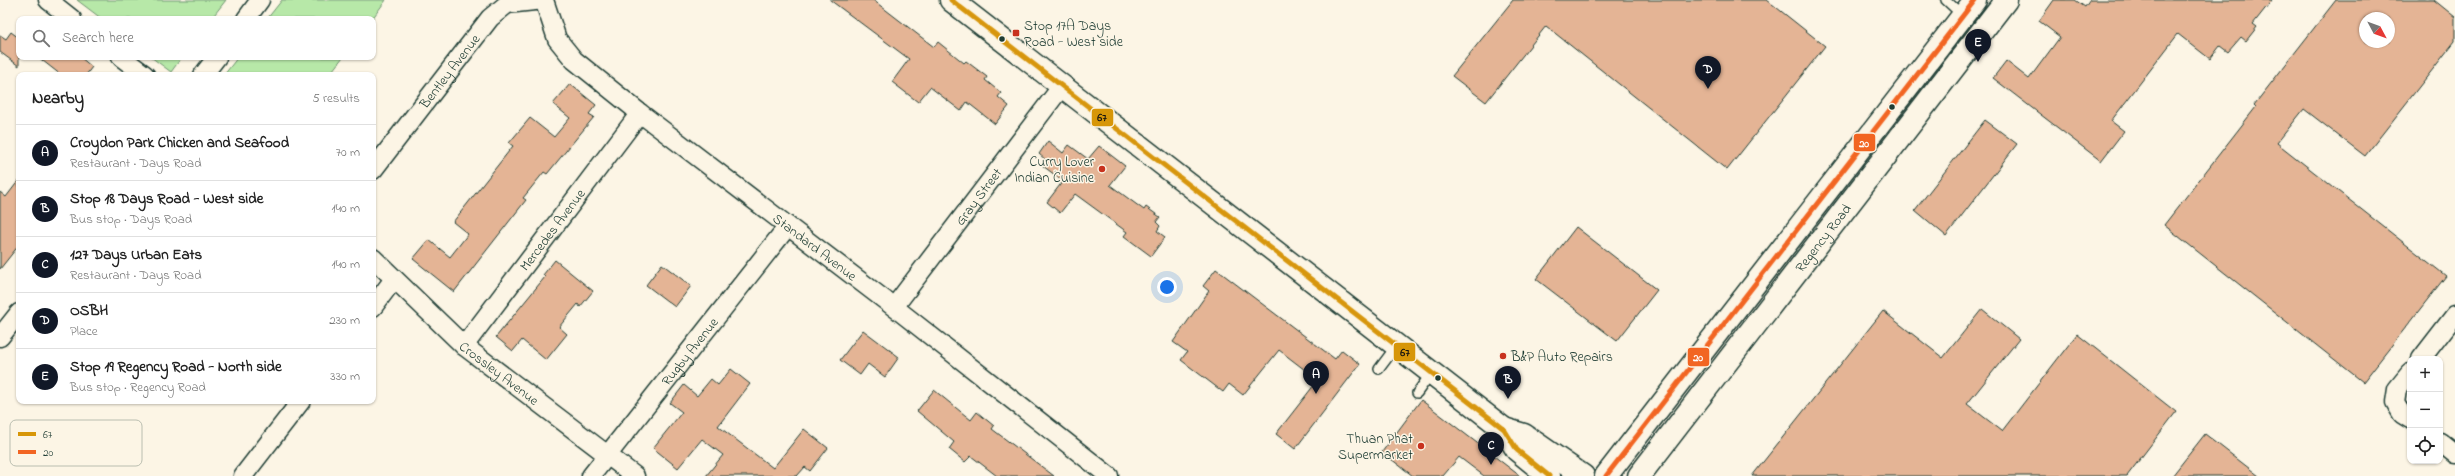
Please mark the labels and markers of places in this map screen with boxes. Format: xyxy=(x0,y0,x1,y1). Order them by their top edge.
place label: Stop 17A Days Road - West side xyxy=(1024,16,1124,53)
marker: Stop 17A Days Road - West side xyxy=(1011,28,1021,38)
pin: E xyxy=(1965,29,1991,62)
unlabelled marker xyxy=(997,34,1007,44)
pin: D xyxy=(1695,56,1721,89)
unlabelled marker xyxy=(1887,102,1897,112)
place label: Curry Lover Indian Cuisine xyxy=(1014,152,1095,189)
marker: Curry Lover Indian Cuisine xyxy=(1097,164,1107,174)
place label: B&P Auto Repairs xyxy=(1510,347,1613,368)
marker: B&P Auto Repairs xyxy=(1498,351,1508,361)
pin: A xyxy=(1303,361,1329,394)
pin: B xyxy=(1495,366,1521,399)
unlabelled marker xyxy=(1433,373,1443,383)
place label: Thuan Phat Supermarket xyxy=(1338,429,1413,466)
pin: C xyxy=(1478,432,1504,465)
marker: Thuan Phat Supermarket xyxy=(1416,441,1426,451)

